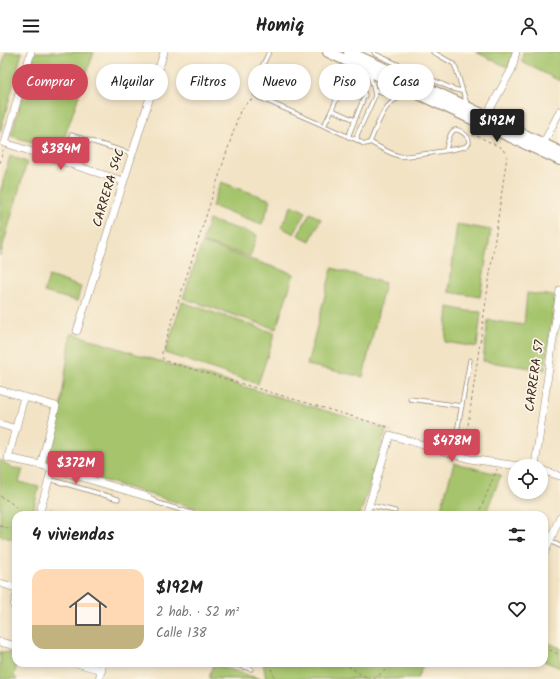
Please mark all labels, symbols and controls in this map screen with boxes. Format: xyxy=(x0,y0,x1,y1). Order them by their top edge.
text: Homiq xyxy=(256,12,304,41)
icon: menu xyxy=(20,15,42,37)
icon: person xyxy=(518,15,540,37)
chip: Comprar xyxy=(12,64,88,100)
chip: Alquilar xyxy=(96,64,168,100)
chip: Filtros xyxy=(176,64,240,100)
chip: Nuevo xyxy=(248,64,311,100)
chip: Piso xyxy=(319,64,370,100)
chip: Casa xyxy=(378,64,434,100)
pin: $192M xyxy=(469,109,525,143)
text: $192M xyxy=(479,111,515,132)
pin: $384M xyxy=(33,137,89,171)
text: $384M xyxy=(41,139,81,160)
street label: CARRERA 54C xyxy=(87,146,131,230)
street label: CARRERA 57 xyxy=(520,338,551,413)
pin: $478M xyxy=(424,429,480,463)
text: $478M xyxy=(433,431,471,452)
pin: $372M xyxy=(48,451,104,485)
text: $372M xyxy=(57,453,95,474)
map controls xyxy=(508,459,548,499)
button: locate xyxy=(508,459,548,499)
text: 4 viviendas xyxy=(32,522,114,549)
icon: filters xyxy=(506,524,528,546)
text: $192M xyxy=(156,575,203,602)
icon: home xyxy=(64,585,112,633)
icon: heart xyxy=(506,598,528,620)
text: 2 hab. · 52 m² xyxy=(156,602,239,623)
text: Calle 138 xyxy=(156,623,207,644)

